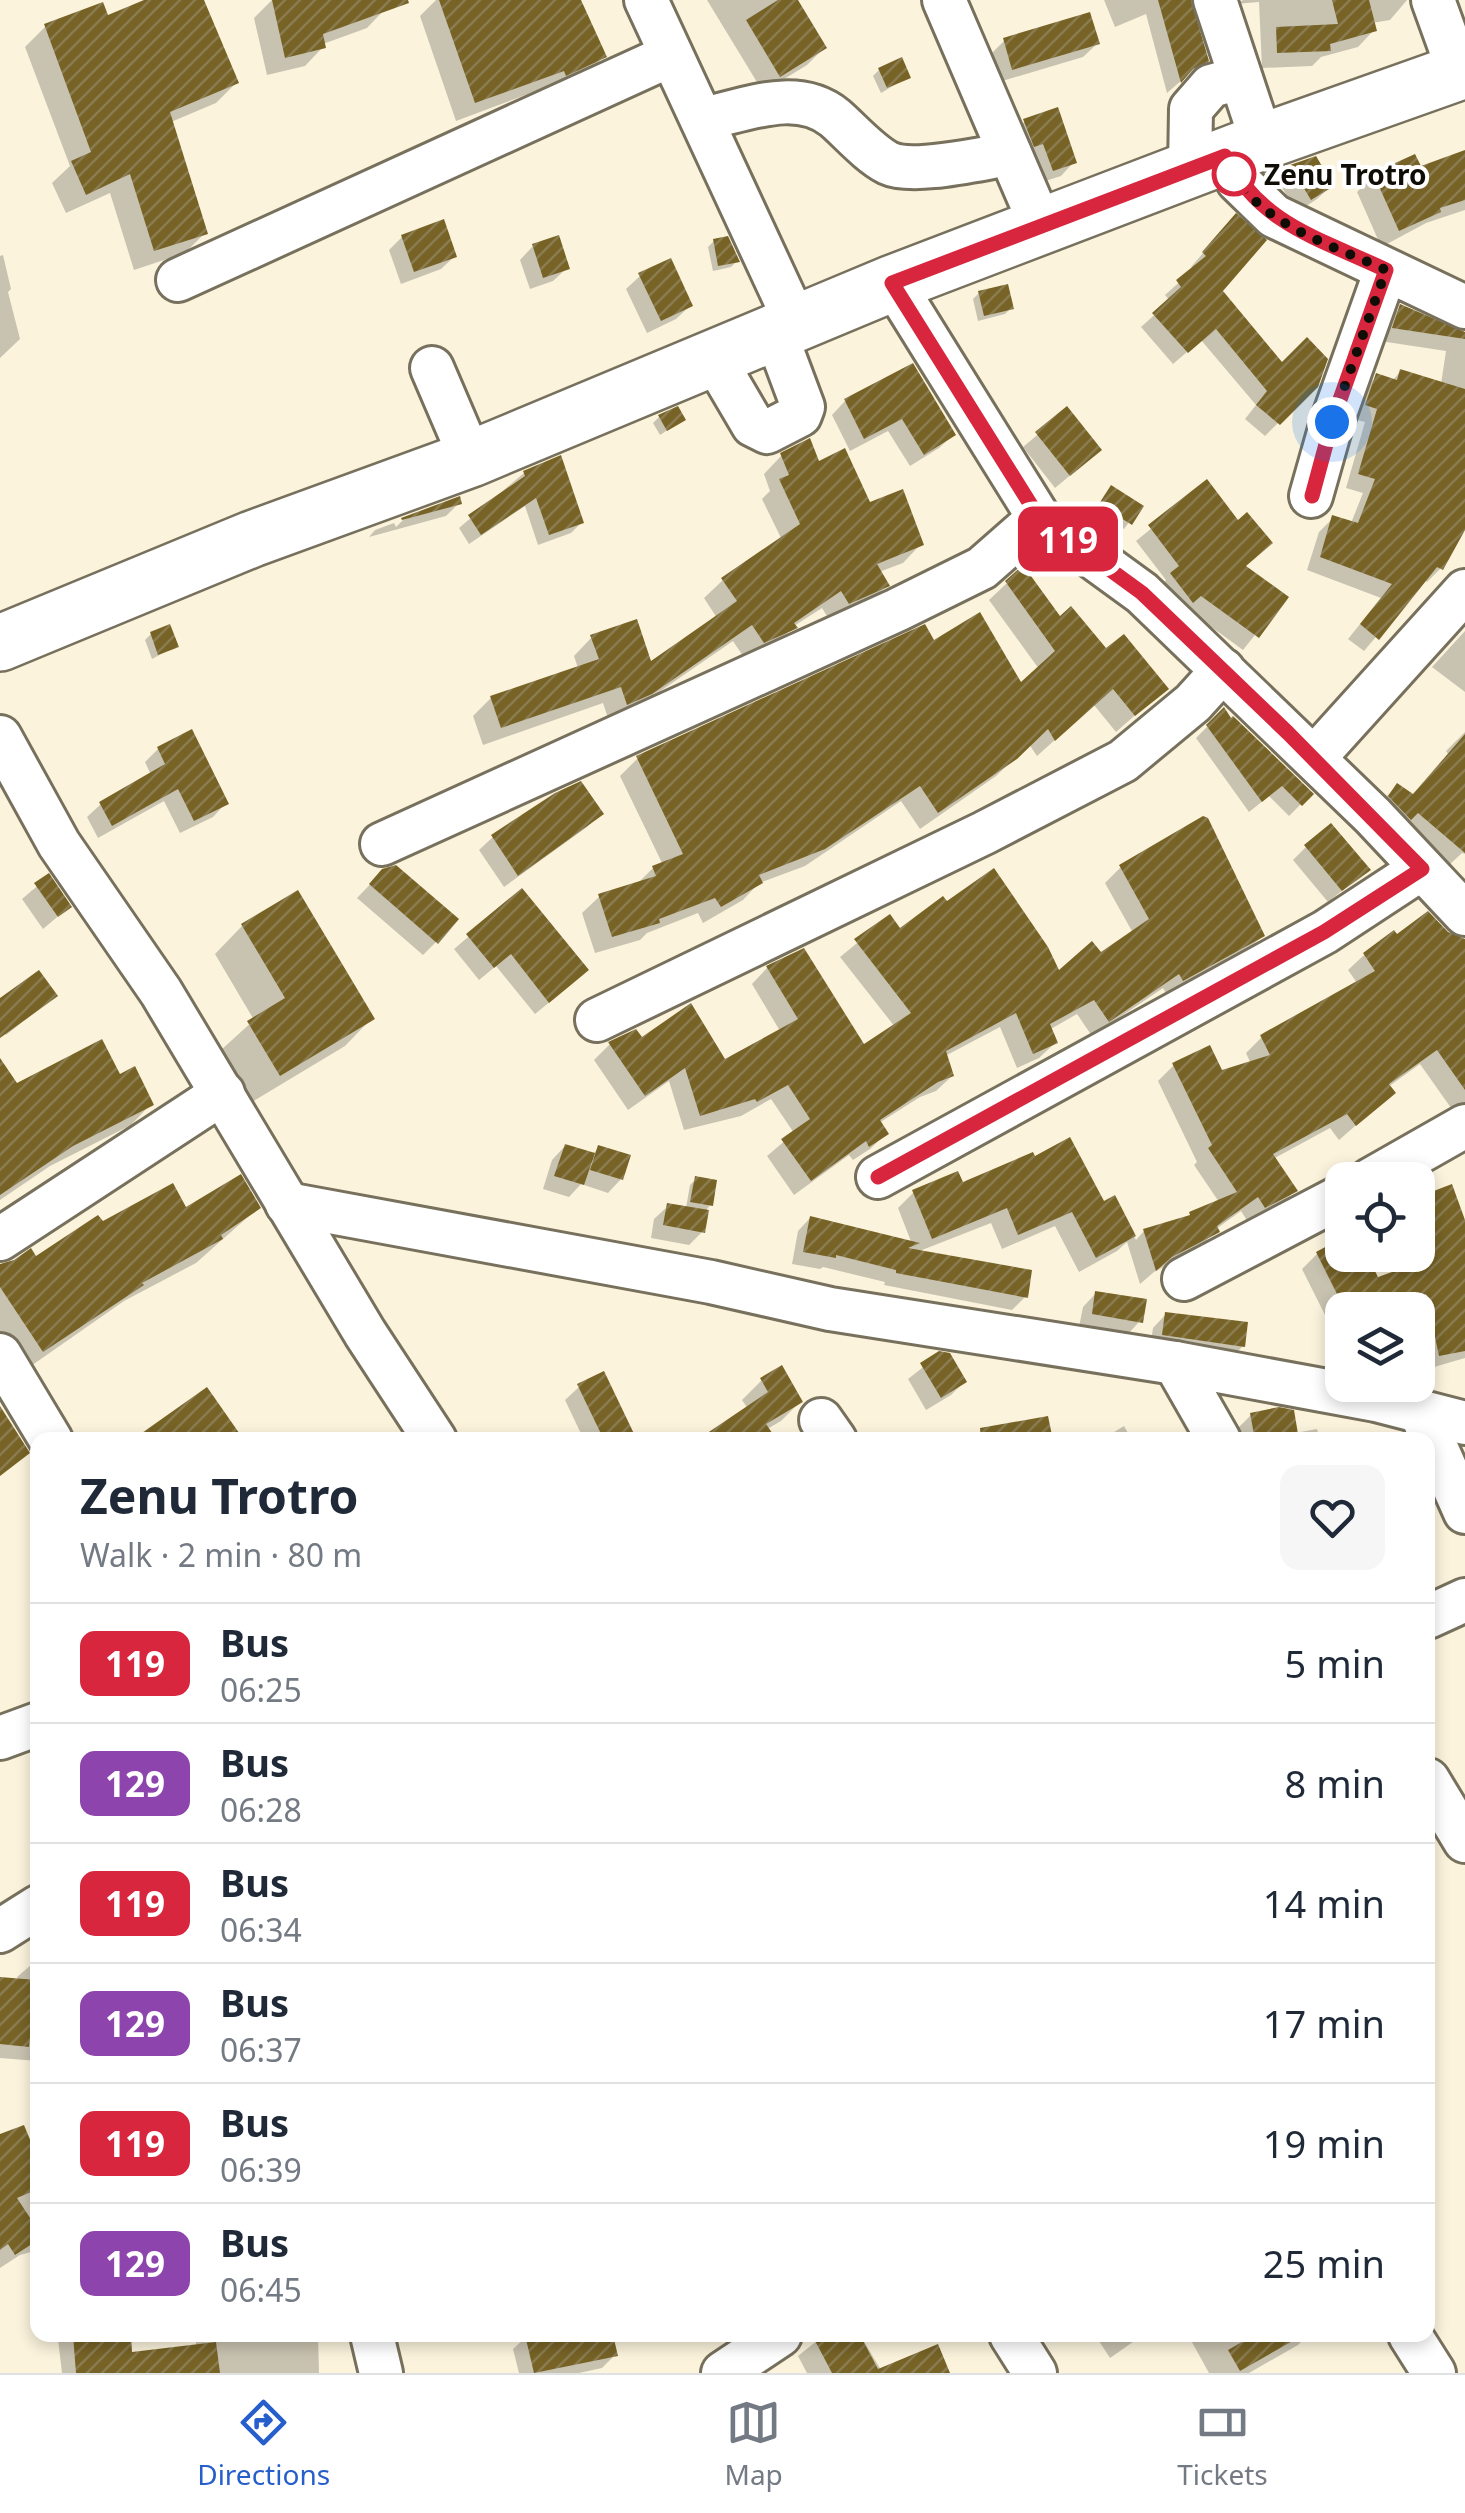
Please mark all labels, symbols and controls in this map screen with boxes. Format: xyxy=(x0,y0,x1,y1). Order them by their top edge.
marker: Zenu Trotro xyxy=(1213,153,1255,195)
place label: Zenu Trotro xyxy=(1264,155,1426,193)
your location xyxy=(1307,397,1357,447)
line badge: 119 xyxy=(1010,506,1126,572)
text: 119 xyxy=(1038,516,1098,563)
map controls xyxy=(1325,1162,1435,1402)
button: locate xyxy=(1325,1162,1435,1272)
button: layers xyxy=(1325,1292,1435,1402)
text: Zenu Trotro xyxy=(80,1463,358,1528)
button: heart xyxy=(1280,1465,1385,1570)
text: Walk · 2 min · 80 m xyxy=(80,1533,362,1576)
text: Bus xyxy=(220,1616,289,1668)
text: 5 min xyxy=(1285,1637,1385,1689)
text: 119 xyxy=(105,1640,165,1687)
text: 06:25 xyxy=(220,1668,302,1711)
text: Bus xyxy=(220,1736,289,1788)
text: 8 min xyxy=(1285,1757,1385,1809)
text: 129 xyxy=(105,1760,165,1807)
text: 06:28 xyxy=(220,1788,302,1831)
text: Bus xyxy=(220,1856,289,1908)
text: 14 min xyxy=(1263,1877,1385,1929)
text: 119 xyxy=(105,1880,165,1927)
text: 06:34 xyxy=(220,1908,302,1951)
text: Bus xyxy=(220,1976,289,2028)
text: 17 min xyxy=(1263,1997,1385,2049)
text: 129 xyxy=(105,2000,165,2047)
text: 06:37 xyxy=(220,2028,302,2071)
text: Bus xyxy=(220,2096,289,2148)
text: 19 min xyxy=(1263,2117,1385,2169)
text: 119 xyxy=(105,2120,165,2167)
text: 06:39 xyxy=(220,2148,302,2191)
text: Bus xyxy=(220,2216,289,2268)
text: 25 min xyxy=(1263,2237,1385,2289)
text: 129 xyxy=(105,2240,165,2287)
text: 06:45 xyxy=(220,2268,302,2311)
tab: Directions xyxy=(197,2395,330,2493)
tab: Map xyxy=(725,2395,783,2493)
tab: Tickets xyxy=(1177,2395,1268,2493)

